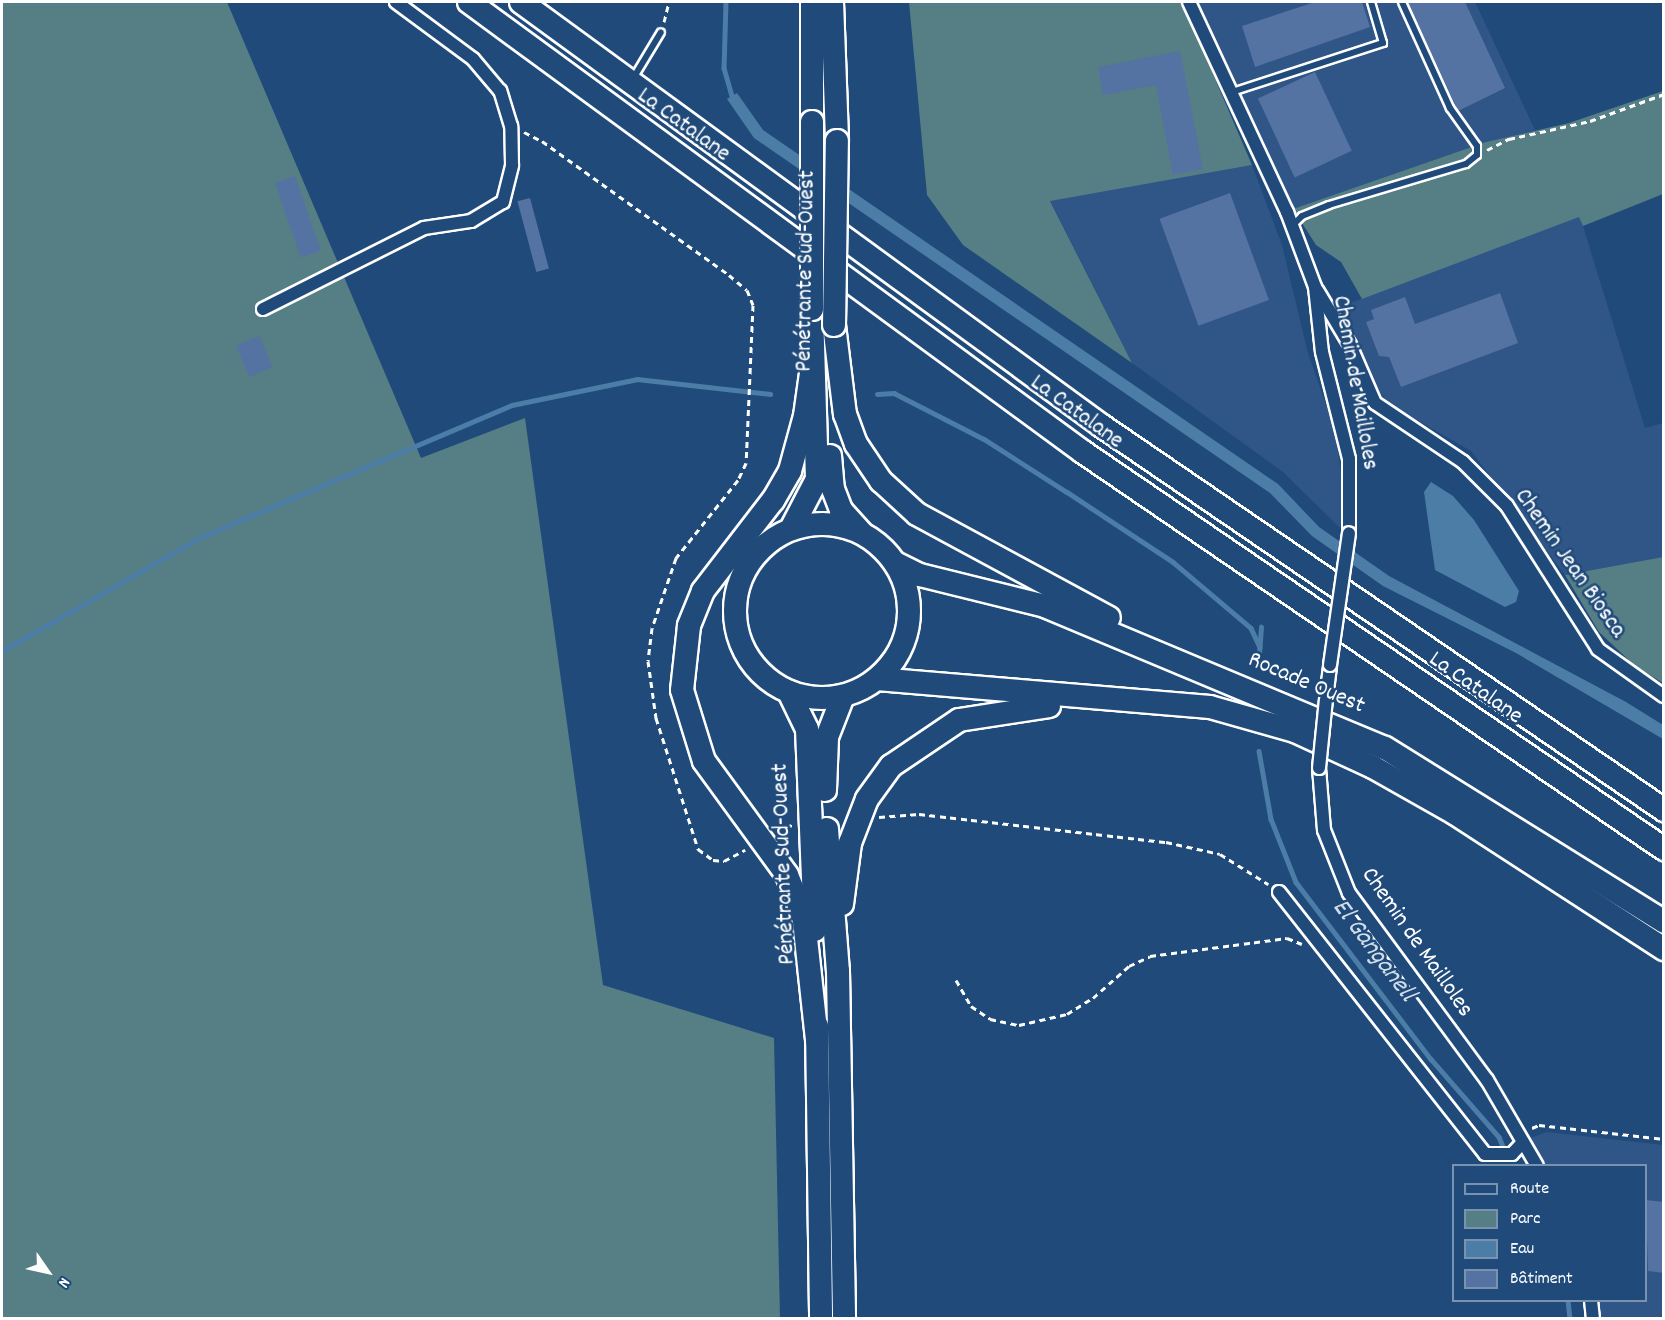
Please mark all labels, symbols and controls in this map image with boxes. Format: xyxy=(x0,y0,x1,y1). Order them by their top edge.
street label: La Catalane xyxy=(631,82,735,170)
street label: Pénétrante Sud-Ouest xyxy=(791,170,823,372)
street label: Chemin de Mailloles xyxy=(1325,294,1383,472)
street label: La Catalane xyxy=(1024,369,1128,457)
street label: Chemin Jean Biosca xyxy=(1507,484,1631,644)
street label: Rocade Ouest xyxy=(1243,646,1369,722)
street label: La Catalane xyxy=(1422,646,1528,732)
street label: Pénétrante Sud-Ouest xyxy=(767,763,803,965)
street label: Chemin de Mailloles xyxy=(1354,863,1478,1023)
water label: El Ganganell xyxy=(1324,893,1422,1009)
legend xyxy=(1452,1164,1647,1302)
text: Route xyxy=(1510,1177,1549,1202)
text: Parc xyxy=(1510,1207,1541,1232)
text: Eau xyxy=(1510,1237,1534,1262)
north arrow xyxy=(18,1242,78,1302)
text: Bâtiment xyxy=(1510,1267,1573,1292)
text: N xyxy=(52,1273,75,1292)

